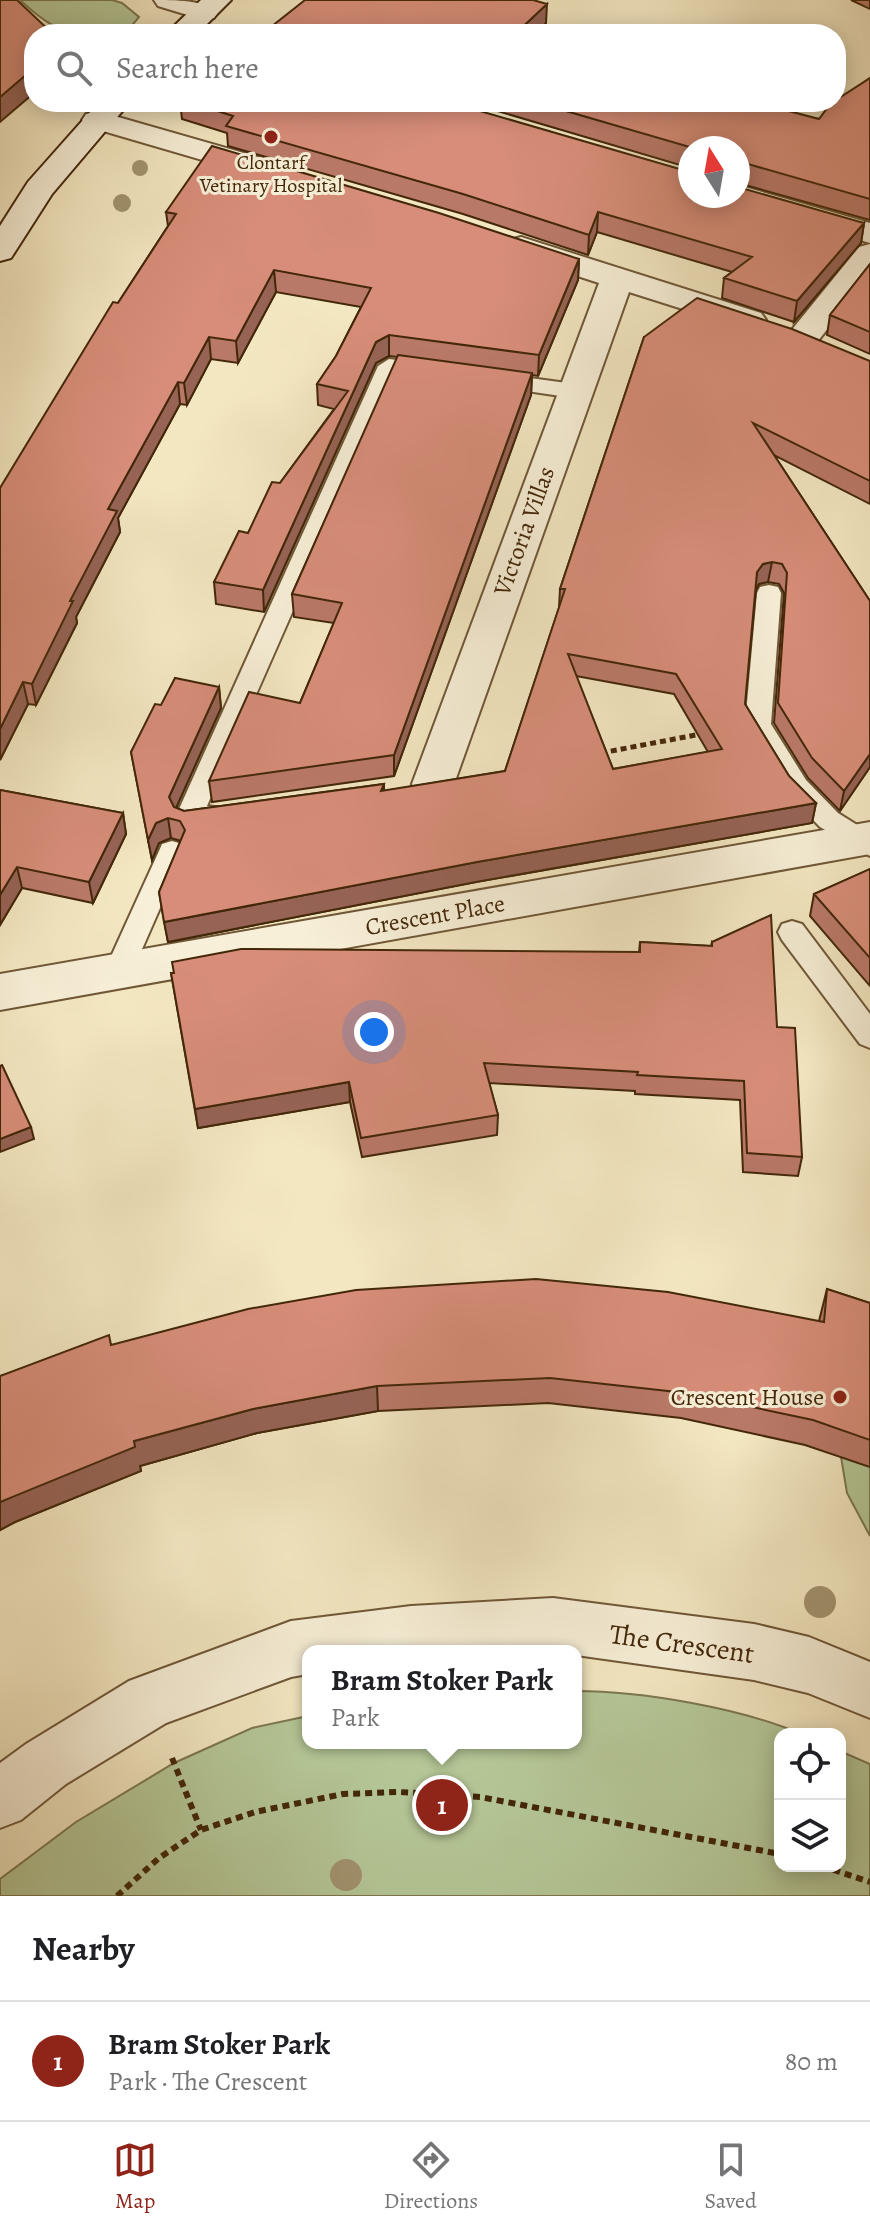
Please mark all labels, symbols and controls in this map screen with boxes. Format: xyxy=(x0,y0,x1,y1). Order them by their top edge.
search box xyxy=(24,24,846,112)
icon: search xyxy=(52,46,96,90)
text: Search here xyxy=(116,48,259,88)
marker: Clontarf Vetinary Hospital xyxy=(262,128,280,146)
north arrow xyxy=(678,136,750,208)
place label: Clontarf Vetinary Hospital xyxy=(199,149,342,199)
street label: Victoria Villas xyxy=(485,462,562,601)
street label: Crescent Place xyxy=(363,887,507,943)
your location xyxy=(354,1012,394,1052)
place label: Crescent House xyxy=(671,1381,824,1413)
marker: Crescent House xyxy=(831,1388,849,1406)
street label: The Crescent xyxy=(607,1615,757,1673)
popup xyxy=(302,1645,582,1749)
text: Bram Stoker Park xyxy=(331,1660,553,1700)
text: Park xyxy=(331,1700,380,1735)
map controls xyxy=(774,1728,846,1872)
button: locate xyxy=(774,1728,846,1800)
pin: 1 xyxy=(416,1775,468,1835)
button: layers xyxy=(774,1800,846,1872)
text: Nearby xyxy=(32,1925,135,1972)
text: Bram Stoker Park xyxy=(108,2024,330,2064)
text: 1 xyxy=(53,2044,63,2079)
text: 80 m xyxy=(785,2044,838,2079)
text: Park · The Crescent xyxy=(108,2064,307,2099)
tab: Map xyxy=(113,2138,157,2216)
tab: Directions xyxy=(384,2138,478,2216)
tab: Saved xyxy=(705,2138,757,2216)

